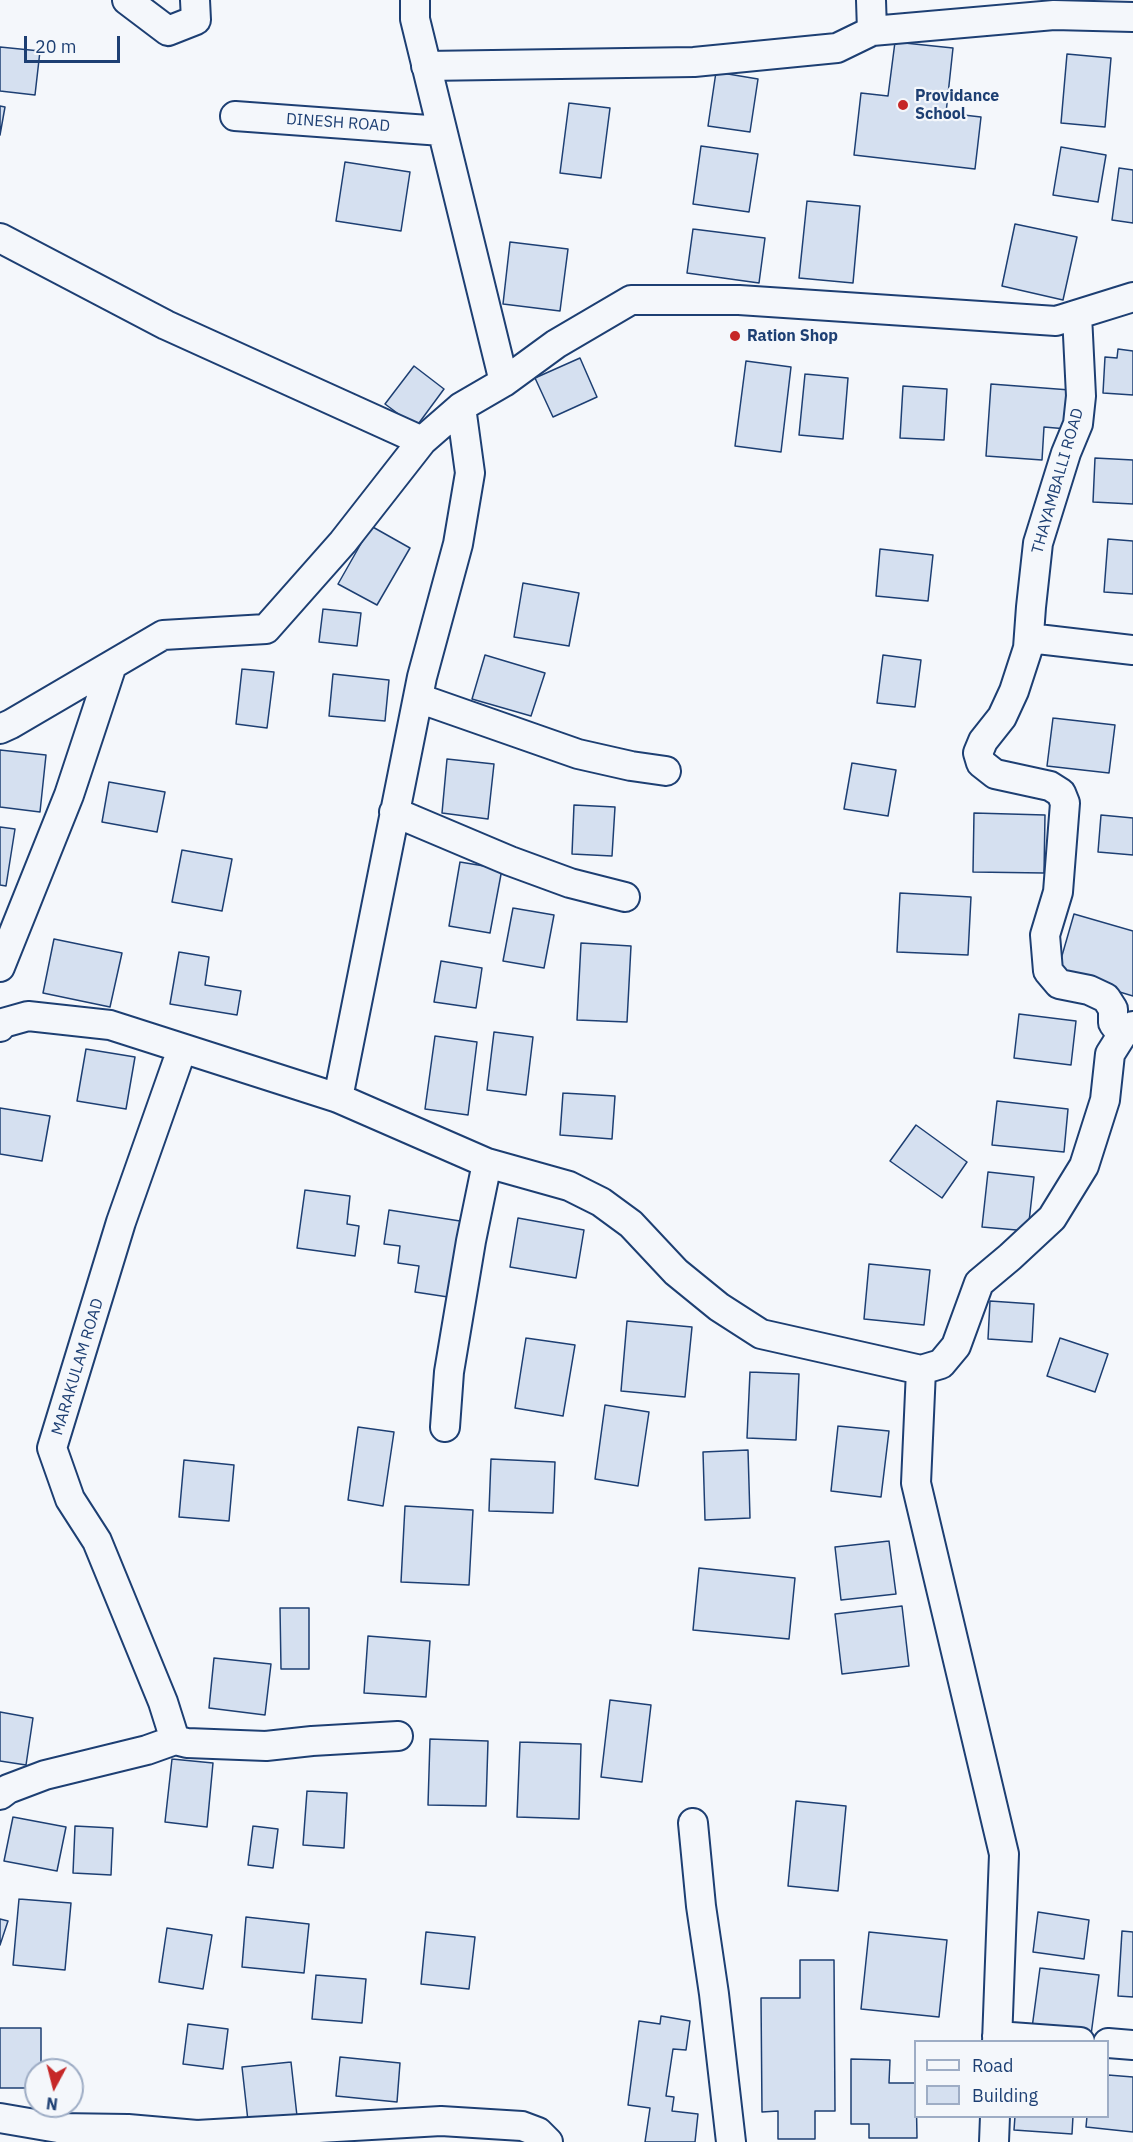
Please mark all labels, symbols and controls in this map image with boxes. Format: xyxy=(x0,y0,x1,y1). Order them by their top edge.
scale bar xyxy=(27,24,123,62)
text: 20 m xyxy=(35,35,77,58)
place label: Providance School xyxy=(915,86,999,124)
marker: Providance School xyxy=(896,98,910,112)
street label: DINESH ROAD xyxy=(285,110,391,136)
place label: Ration Shop xyxy=(747,326,838,346)
marker: Ration Shop xyxy=(728,329,742,343)
street label: THAYAMBALLI ROAD xyxy=(1028,406,1088,556)
street label: MARAKULAM ROAD xyxy=(48,1296,108,1438)
legend xyxy=(914,2040,1109,2118)
text: Road xyxy=(972,2054,1013,2077)
north arrow xyxy=(24,2058,84,2118)
text: Building xyxy=(972,2084,1038,2107)
text: N xyxy=(45,2093,59,2115)

